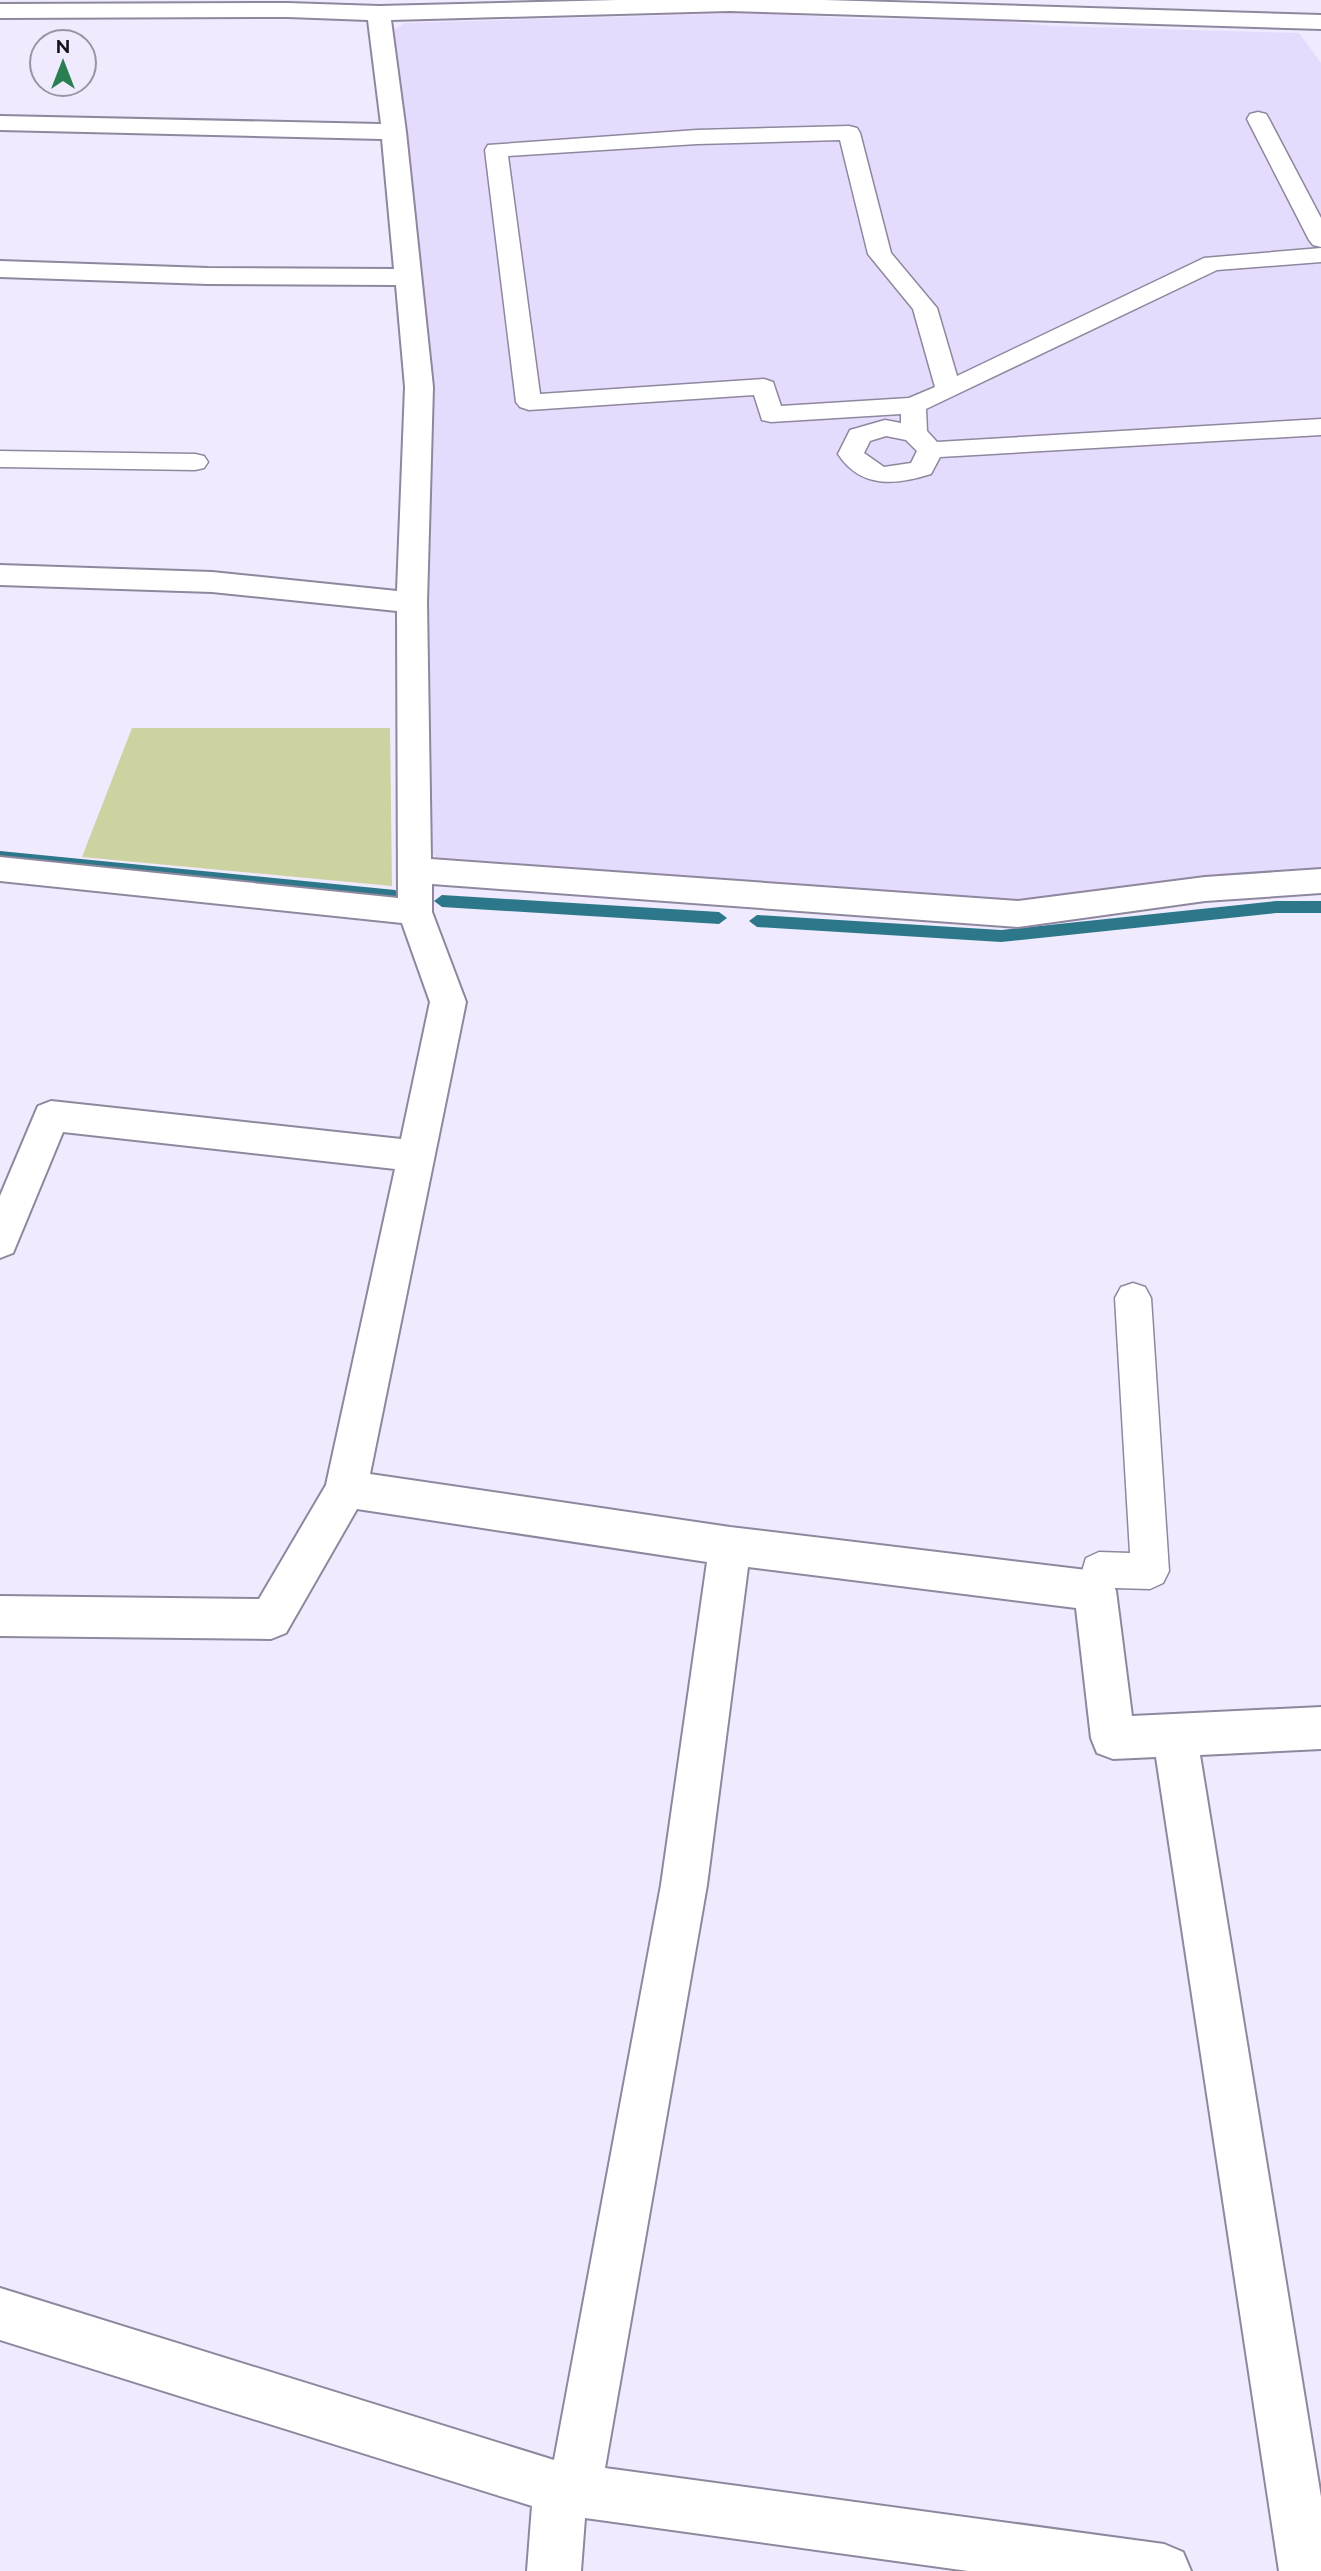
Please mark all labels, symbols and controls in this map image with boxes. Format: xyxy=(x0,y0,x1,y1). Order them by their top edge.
north arrow xyxy=(28,28,98,98)
text: N xyxy=(56,35,70,57)

